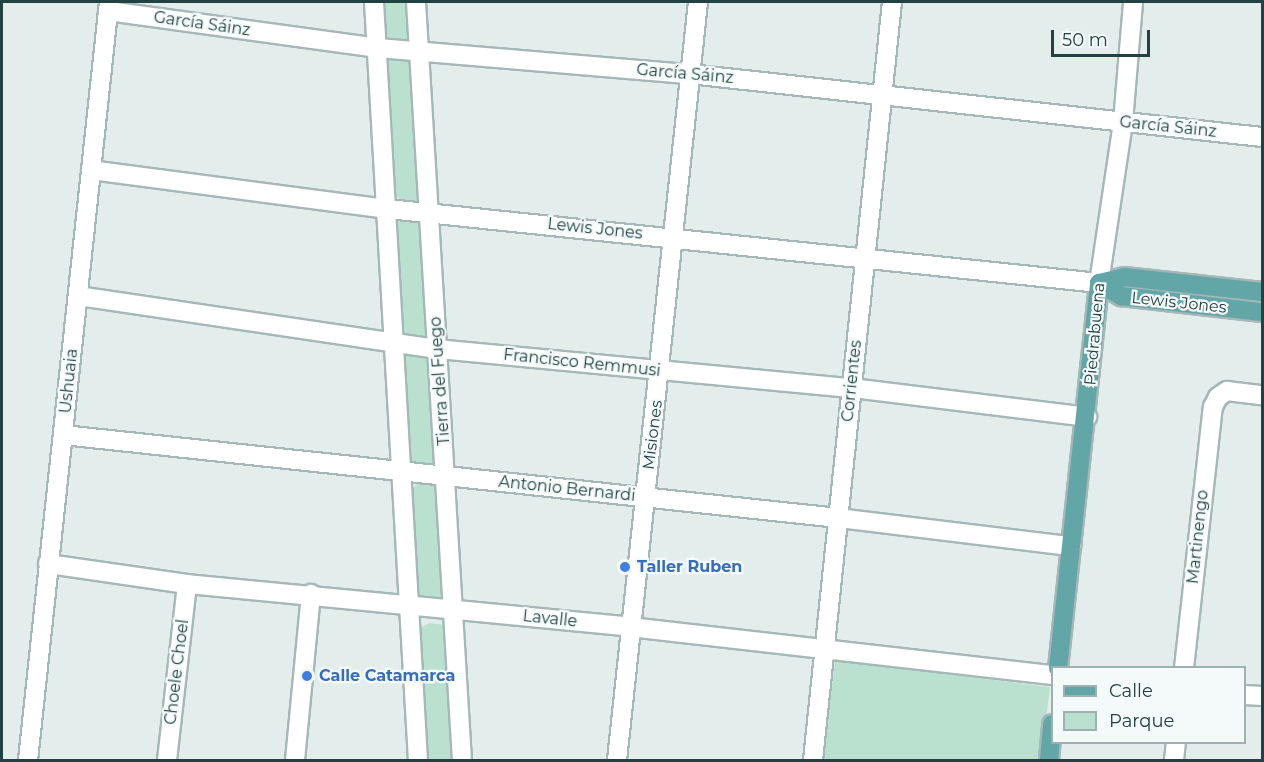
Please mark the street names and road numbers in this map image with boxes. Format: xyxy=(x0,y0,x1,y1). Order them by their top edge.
street label: García Sáinz xyxy=(152,8,252,40)
street label: García Sáinz xyxy=(636,60,734,88)
street label: García Sáinz xyxy=(1119,112,1217,142)
street label: Lewis Jones xyxy=(547,214,643,244)
street label: Piedrabuena xyxy=(1081,282,1109,386)
street label: Lewis Jones xyxy=(1131,288,1227,318)
street label: Tierra del Fuego xyxy=(426,316,454,446)
street label: Corrientes xyxy=(838,339,866,423)
street label: Francisco Remmusi xyxy=(502,345,662,381)
street label: Ushuaia xyxy=(56,348,82,414)
street label: Misiones xyxy=(639,399,667,471)
street label: Antonio Bernardi xyxy=(498,472,636,506)
street label: Martinengo xyxy=(1184,489,1212,585)
street label: Lavalle xyxy=(522,607,578,631)
street label: Choele Choel xyxy=(161,618,193,726)

